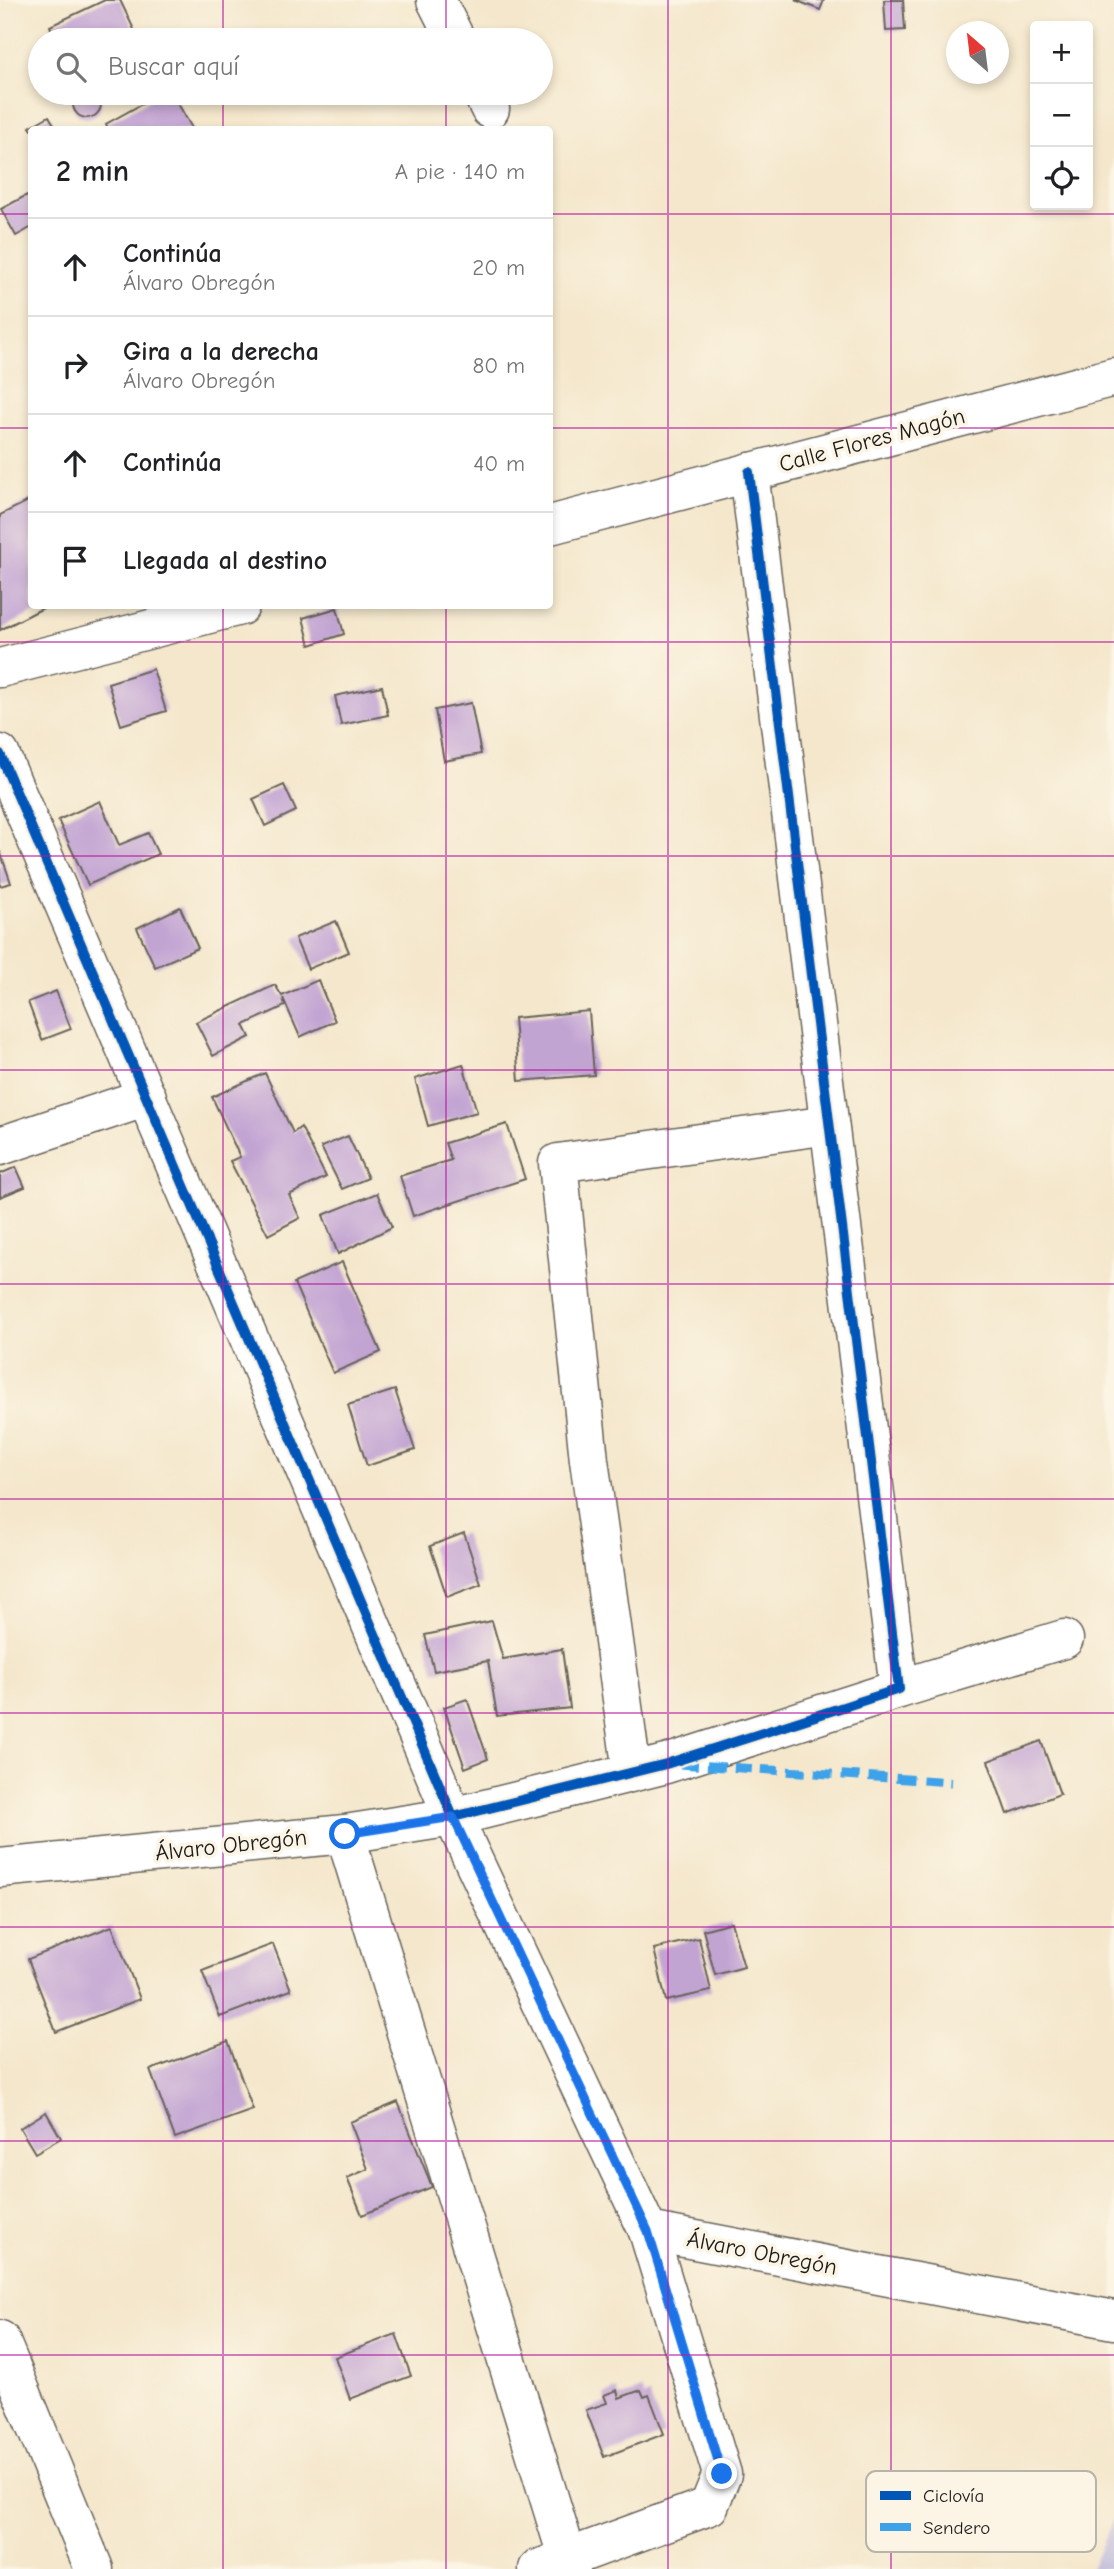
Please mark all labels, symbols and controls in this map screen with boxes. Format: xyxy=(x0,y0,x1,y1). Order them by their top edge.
north arrow xyxy=(946,21,1009,84)
map controls xyxy=(1030,21,1093,210)
button: + xyxy=(1030,21,1093,84)
search box xyxy=(28,28,553,105)
icon: search xyxy=(52,48,90,86)
text: Buscar aquí xyxy=(108,52,239,82)
button: − xyxy=(1030,84,1093,147)
button: locate xyxy=(1030,147,1093,210)
text: 2 min xyxy=(56,154,129,189)
text: A pie · 140 m xyxy=(395,158,525,185)
text: Continúa xyxy=(123,239,222,269)
icon: ahead xyxy=(56,248,94,286)
text: 20 m xyxy=(472,254,525,281)
text: Álvaro Obregón xyxy=(123,269,275,296)
text: Gira a la derecha xyxy=(123,337,319,367)
icon: right xyxy=(56,346,94,384)
text: 80 m xyxy=(472,352,525,379)
text: Álvaro Obregón xyxy=(123,367,275,394)
street label: Calle Flores Magón xyxy=(776,402,968,478)
icon: ahead xyxy=(56,444,94,482)
text: Continúa xyxy=(123,448,222,478)
text: 40 m xyxy=(473,450,525,477)
icon: arrive xyxy=(56,542,94,580)
text: Llegada al destino xyxy=(123,546,327,576)
route start xyxy=(329,1818,360,1849)
street label: Álvaro Obregón xyxy=(154,1824,308,1866)
street label: Álvaro Obregón xyxy=(685,2225,839,2281)
route end xyxy=(706,2458,737,2489)
legend xyxy=(866,2471,1096,2552)
text: Ciclovía xyxy=(923,2485,984,2507)
text: Sendero xyxy=(923,2517,990,2539)

